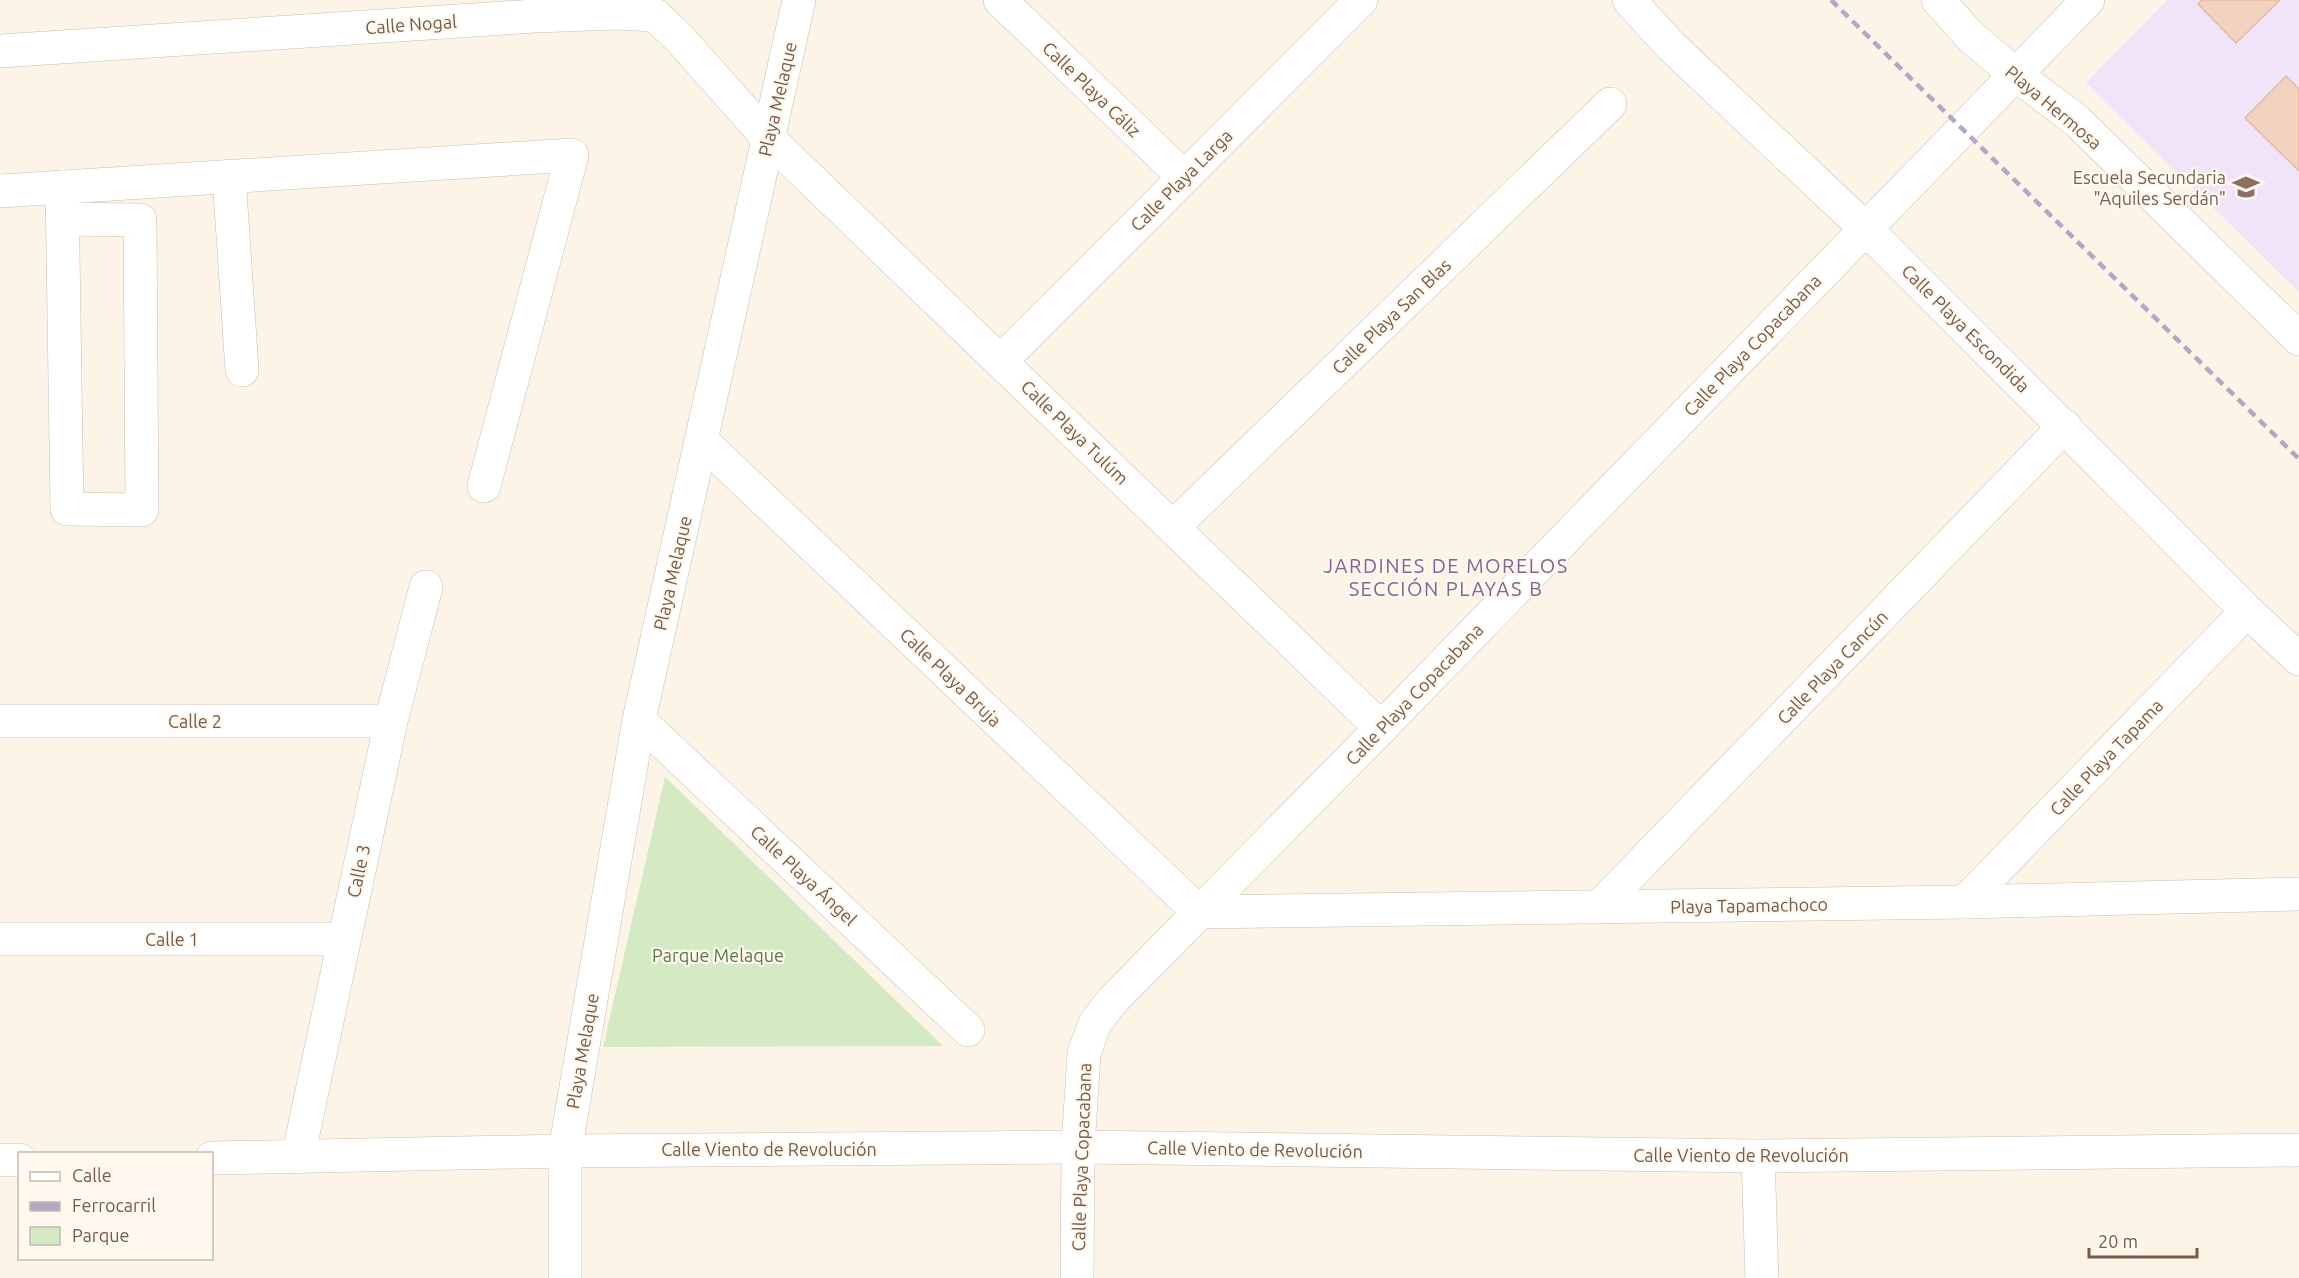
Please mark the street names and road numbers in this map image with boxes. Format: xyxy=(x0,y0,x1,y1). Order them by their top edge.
street label: Calle Nogal xyxy=(365,11,458,37)
street label: Calle Playa Cáliz xyxy=(1039,37,1145,141)
street label: Playa Melaque xyxy=(754,40,800,158)
street label: Playa Hermosa xyxy=(2002,61,2106,153)
street label: Calle Playa Larga xyxy=(1126,125,1236,235)
street label: Calle Playa San Blas xyxy=(1328,254,1455,378)
street label: Calle Playa Escondida xyxy=(1898,260,2034,396)
street label: Calle Playa Copacabana xyxy=(1679,270,1825,420)
street label: Calle Playa Tulúm xyxy=(1017,376,1133,488)
street label: Playa Melaque xyxy=(649,514,695,632)
street label: Calle Playa Cancún xyxy=(1773,606,1891,728)
street label: Calle Playa Copacabana xyxy=(1341,619,1487,769)
street label: Calle Playa Bruja xyxy=(896,624,1006,730)
street label: Calle Playa Tapama xyxy=(2045,695,2167,819)
street label: Calle 2 xyxy=(168,711,222,731)
street label: Calle Playa Ángel xyxy=(747,820,862,929)
street label: Calle 3 xyxy=(343,843,373,899)
street label: Playa Tapamachoco xyxy=(1670,894,1828,916)
street label: Calle 1 xyxy=(145,929,199,949)
street label: Playa Melaque xyxy=(562,992,602,1110)
street label: Calle Playa Copacabana xyxy=(1068,1062,1094,1252)
street label: Calle Viento de Revolución xyxy=(1147,1137,1363,1161)
street label: Calle Viento de Revolución xyxy=(661,1139,877,1159)
street label: Calle Viento de Revolución xyxy=(1633,1145,1849,1165)

